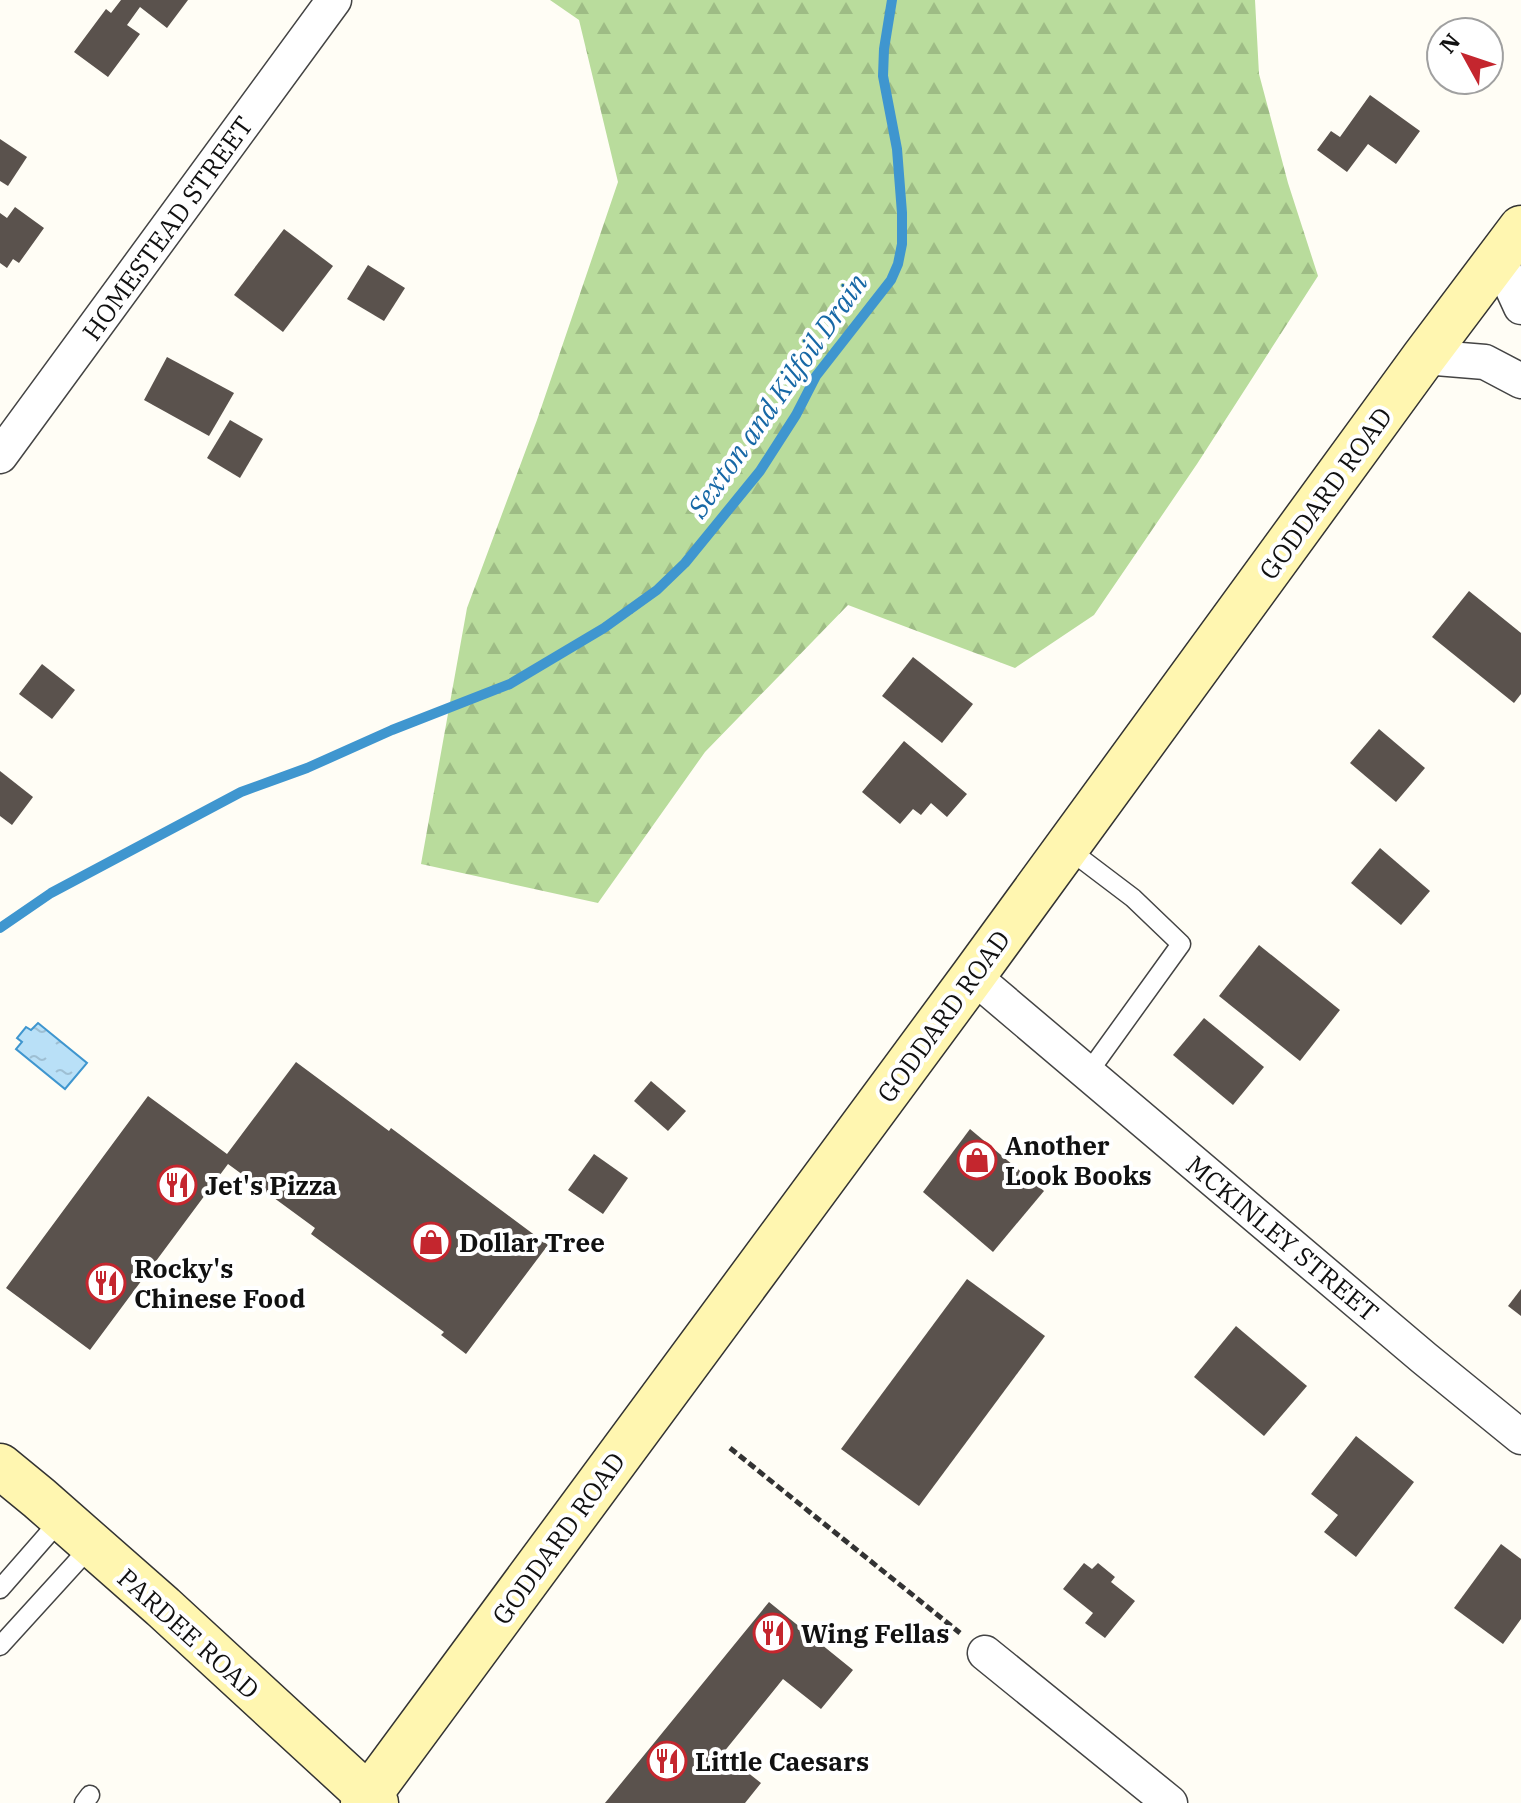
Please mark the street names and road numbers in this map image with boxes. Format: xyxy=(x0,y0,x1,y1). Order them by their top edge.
street label: HOMESTEAD STREET xyxy=(74,109,260,347)
street label: GODDARD ROAD xyxy=(1251,400,1399,586)
street label: GODDARD ROAD xyxy=(869,923,1017,1109)
street label: MCKINLEY STREET xyxy=(1180,1148,1386,1328)
street label: GODDARD ROAD xyxy=(484,1445,632,1631)
street label: PARDEE ROAD xyxy=(111,1560,267,1706)

